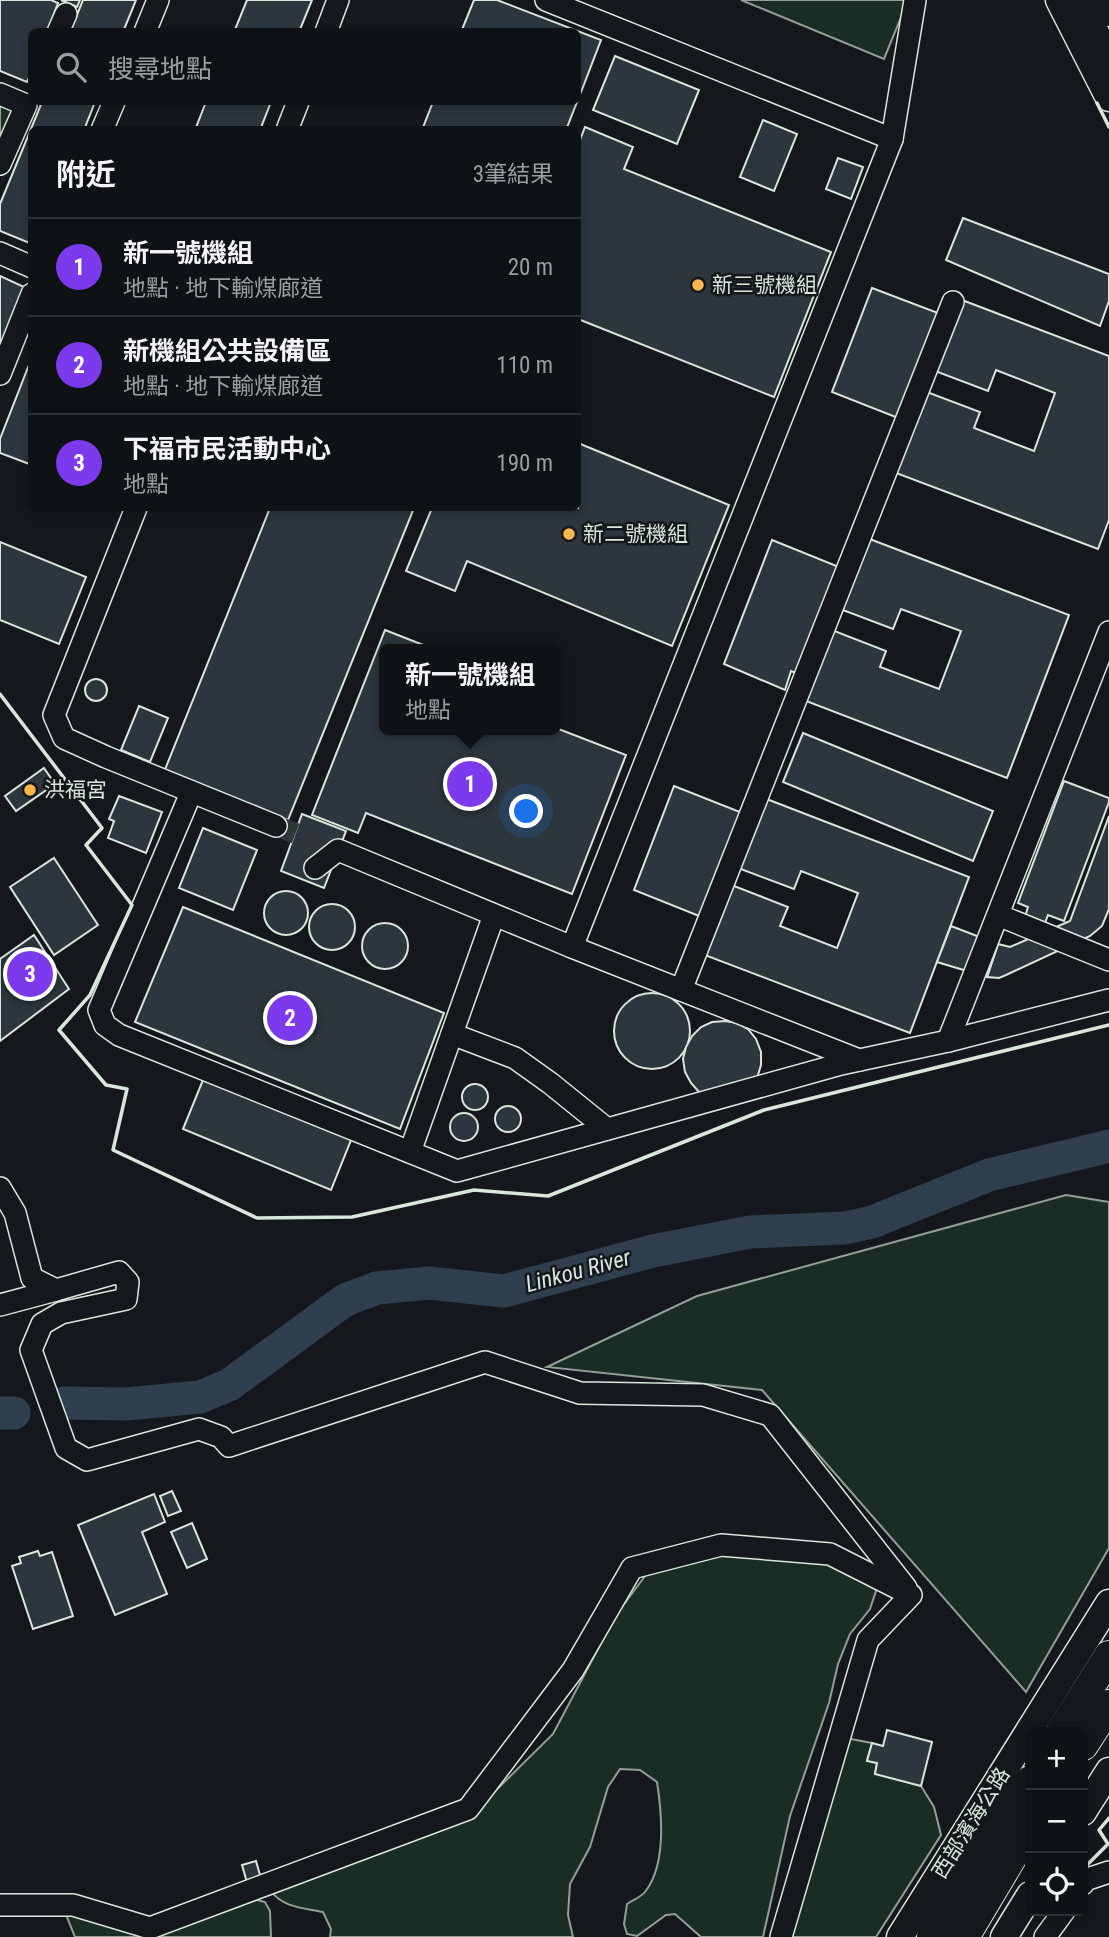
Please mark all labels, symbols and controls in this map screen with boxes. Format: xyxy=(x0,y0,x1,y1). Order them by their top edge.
search box xyxy=(28,28,581,105)
icon: search xyxy=(52,48,90,86)
text: 搜尋地點 xyxy=(108,54,212,84)
text: 附近 xyxy=(56,157,116,192)
text: 3筆結果 xyxy=(473,161,553,188)
text: 新一號機組 xyxy=(123,238,253,268)
text: 1 xyxy=(73,254,85,281)
text: 20 m xyxy=(508,254,553,281)
place label: 新三號機組 xyxy=(712,273,817,297)
text: 地點 · 地下輸煤廊道 xyxy=(123,275,323,302)
marker: 新三號機組 xyxy=(690,277,706,293)
text: 新機組公共設備區 xyxy=(123,336,331,366)
text: 2 xyxy=(73,352,85,379)
text: 110 m xyxy=(496,352,553,379)
text: 地點 · 地下輸煤廊道 xyxy=(123,373,323,400)
text: 下福市民活動中心 xyxy=(123,434,331,464)
text: 3 xyxy=(73,450,85,477)
text: 190 m xyxy=(496,450,553,477)
text: 地點 xyxy=(123,471,169,498)
place label: 新二號機組 xyxy=(583,522,688,546)
marker: 新二號機組 xyxy=(561,526,577,542)
popup xyxy=(379,644,561,735)
text: 新一號機組 xyxy=(405,660,535,690)
text: 地點 xyxy=(405,697,451,724)
pin: 1 xyxy=(447,758,493,810)
place label: 洪福宮 xyxy=(44,778,107,802)
marker: 洪福宮 xyxy=(22,782,38,798)
your location xyxy=(509,794,543,828)
pin: 3 xyxy=(7,948,53,1000)
pin: 2 xyxy=(267,992,313,1044)
water label: Linkou River xyxy=(523,1244,635,1298)
map controls xyxy=(1025,1727,1088,1916)
button: + xyxy=(1025,1727,1088,1790)
street label: 西部濱海公路 xyxy=(927,1763,1015,1883)
button: − xyxy=(1025,1790,1088,1853)
button: locate xyxy=(1025,1853,1088,1916)

